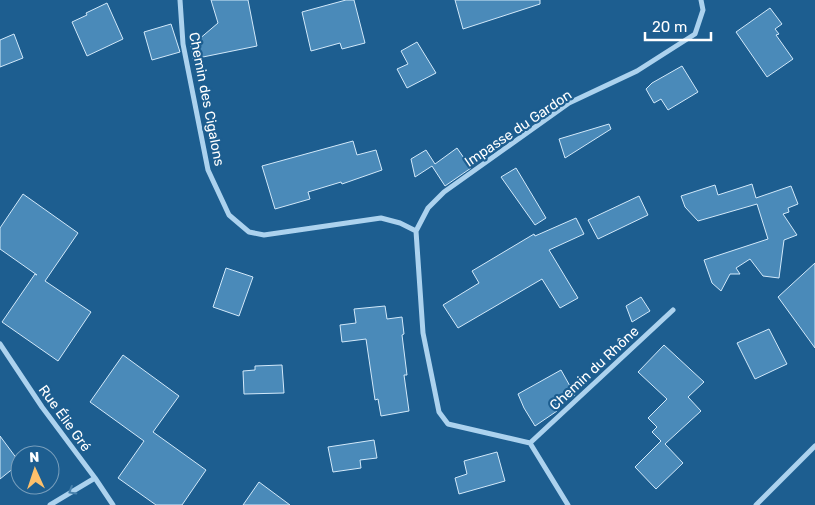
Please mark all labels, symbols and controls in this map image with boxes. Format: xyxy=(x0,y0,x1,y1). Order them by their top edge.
scale bar xyxy=(645,10,711,42)
text: 20 m xyxy=(652,18,687,36)
street label: Chemin des Cigalons xyxy=(185,31,228,167)
street label: Impasse du Gardon xyxy=(462,86,575,171)
street label: Chemin du Rhône xyxy=(546,323,643,414)
street label: Rue Élie Gré xyxy=(35,381,95,455)
north arrow xyxy=(10,445,60,495)
text: N xyxy=(29,449,40,466)
one-way arrow xyxy=(69,485,78,495)

